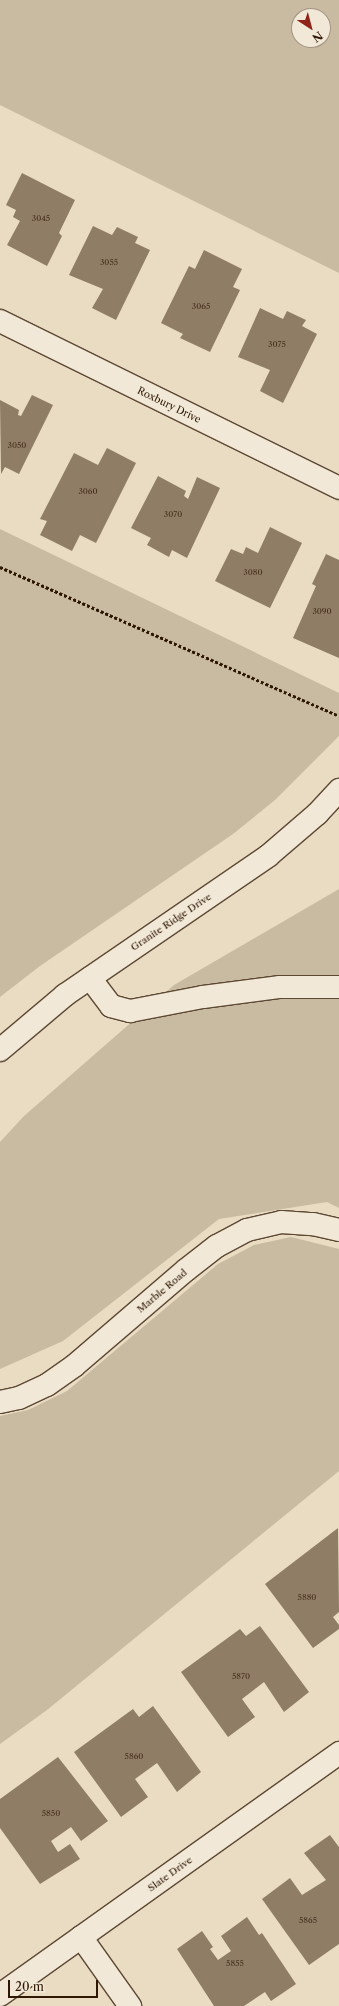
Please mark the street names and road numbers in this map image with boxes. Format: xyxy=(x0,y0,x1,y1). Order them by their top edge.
street label: Roxbury Drive xyxy=(135,384,203,426)
street label: Granite Ridge Drive xyxy=(128,891,214,953)
street label: Marble Road xyxy=(135,1267,189,1315)
street label: Slate Drive xyxy=(145,1854,195,1894)

